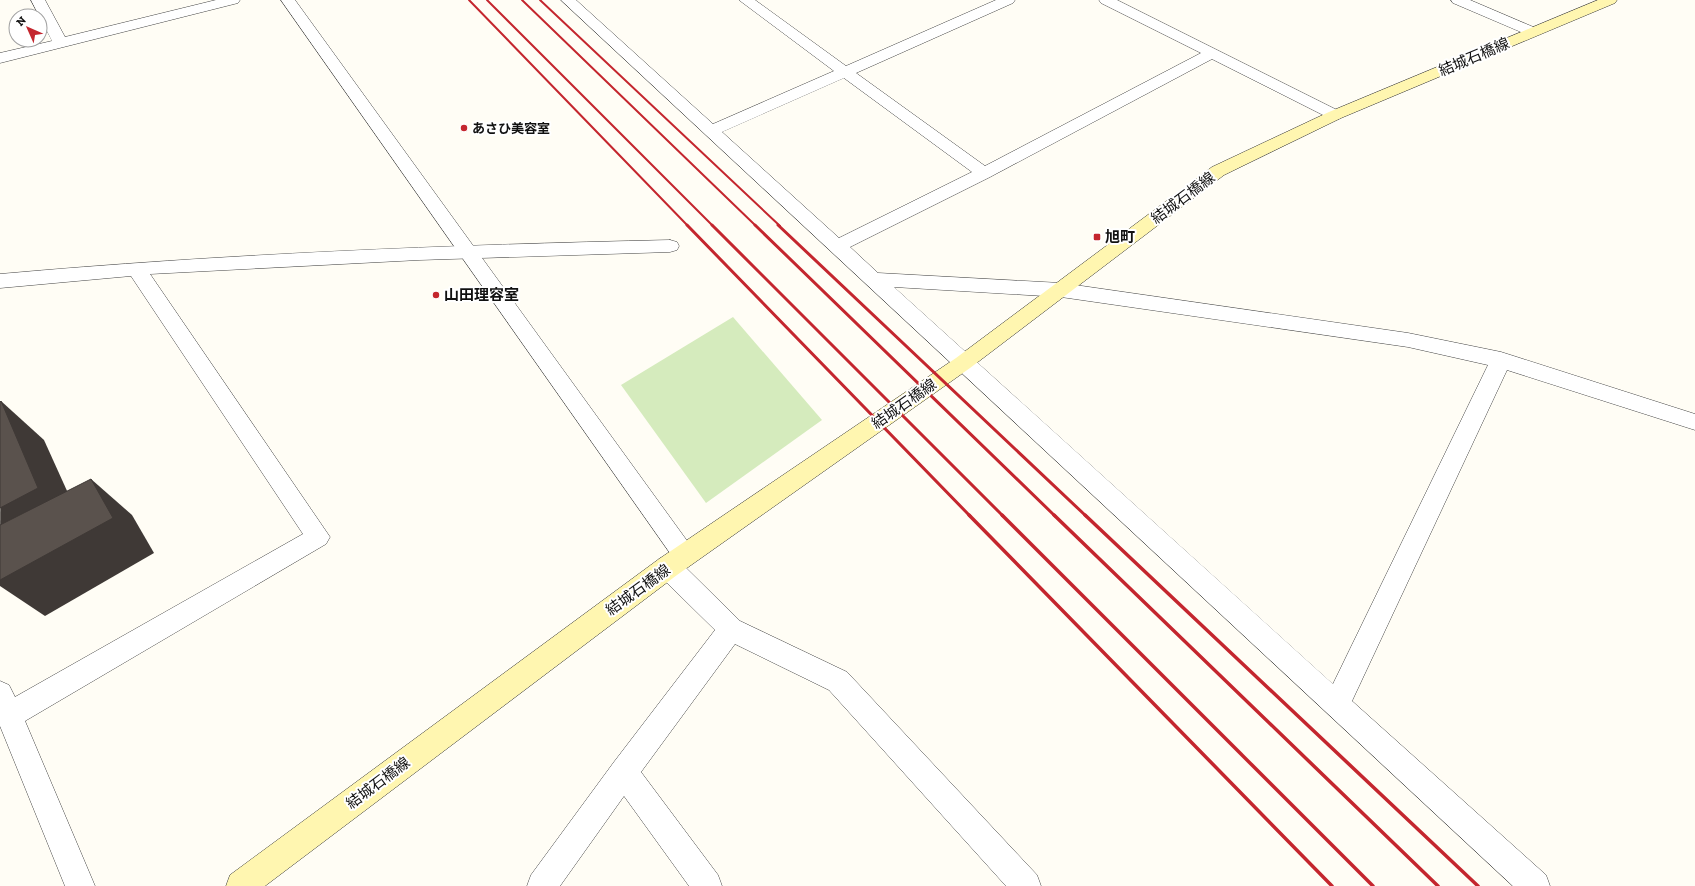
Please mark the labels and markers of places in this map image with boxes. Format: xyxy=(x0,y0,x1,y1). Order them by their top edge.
place label: あさひ美容室 xyxy=(472,121,550,136)
marker: あさひ美容室 xyxy=(459,123,469,133)
place label: 旭町 xyxy=(1105,228,1135,246)
marker: 旭町 xyxy=(1092,232,1102,242)
place label: 山田理容室 xyxy=(444,286,519,304)
marker: 山田理容室 xyxy=(431,290,441,300)

